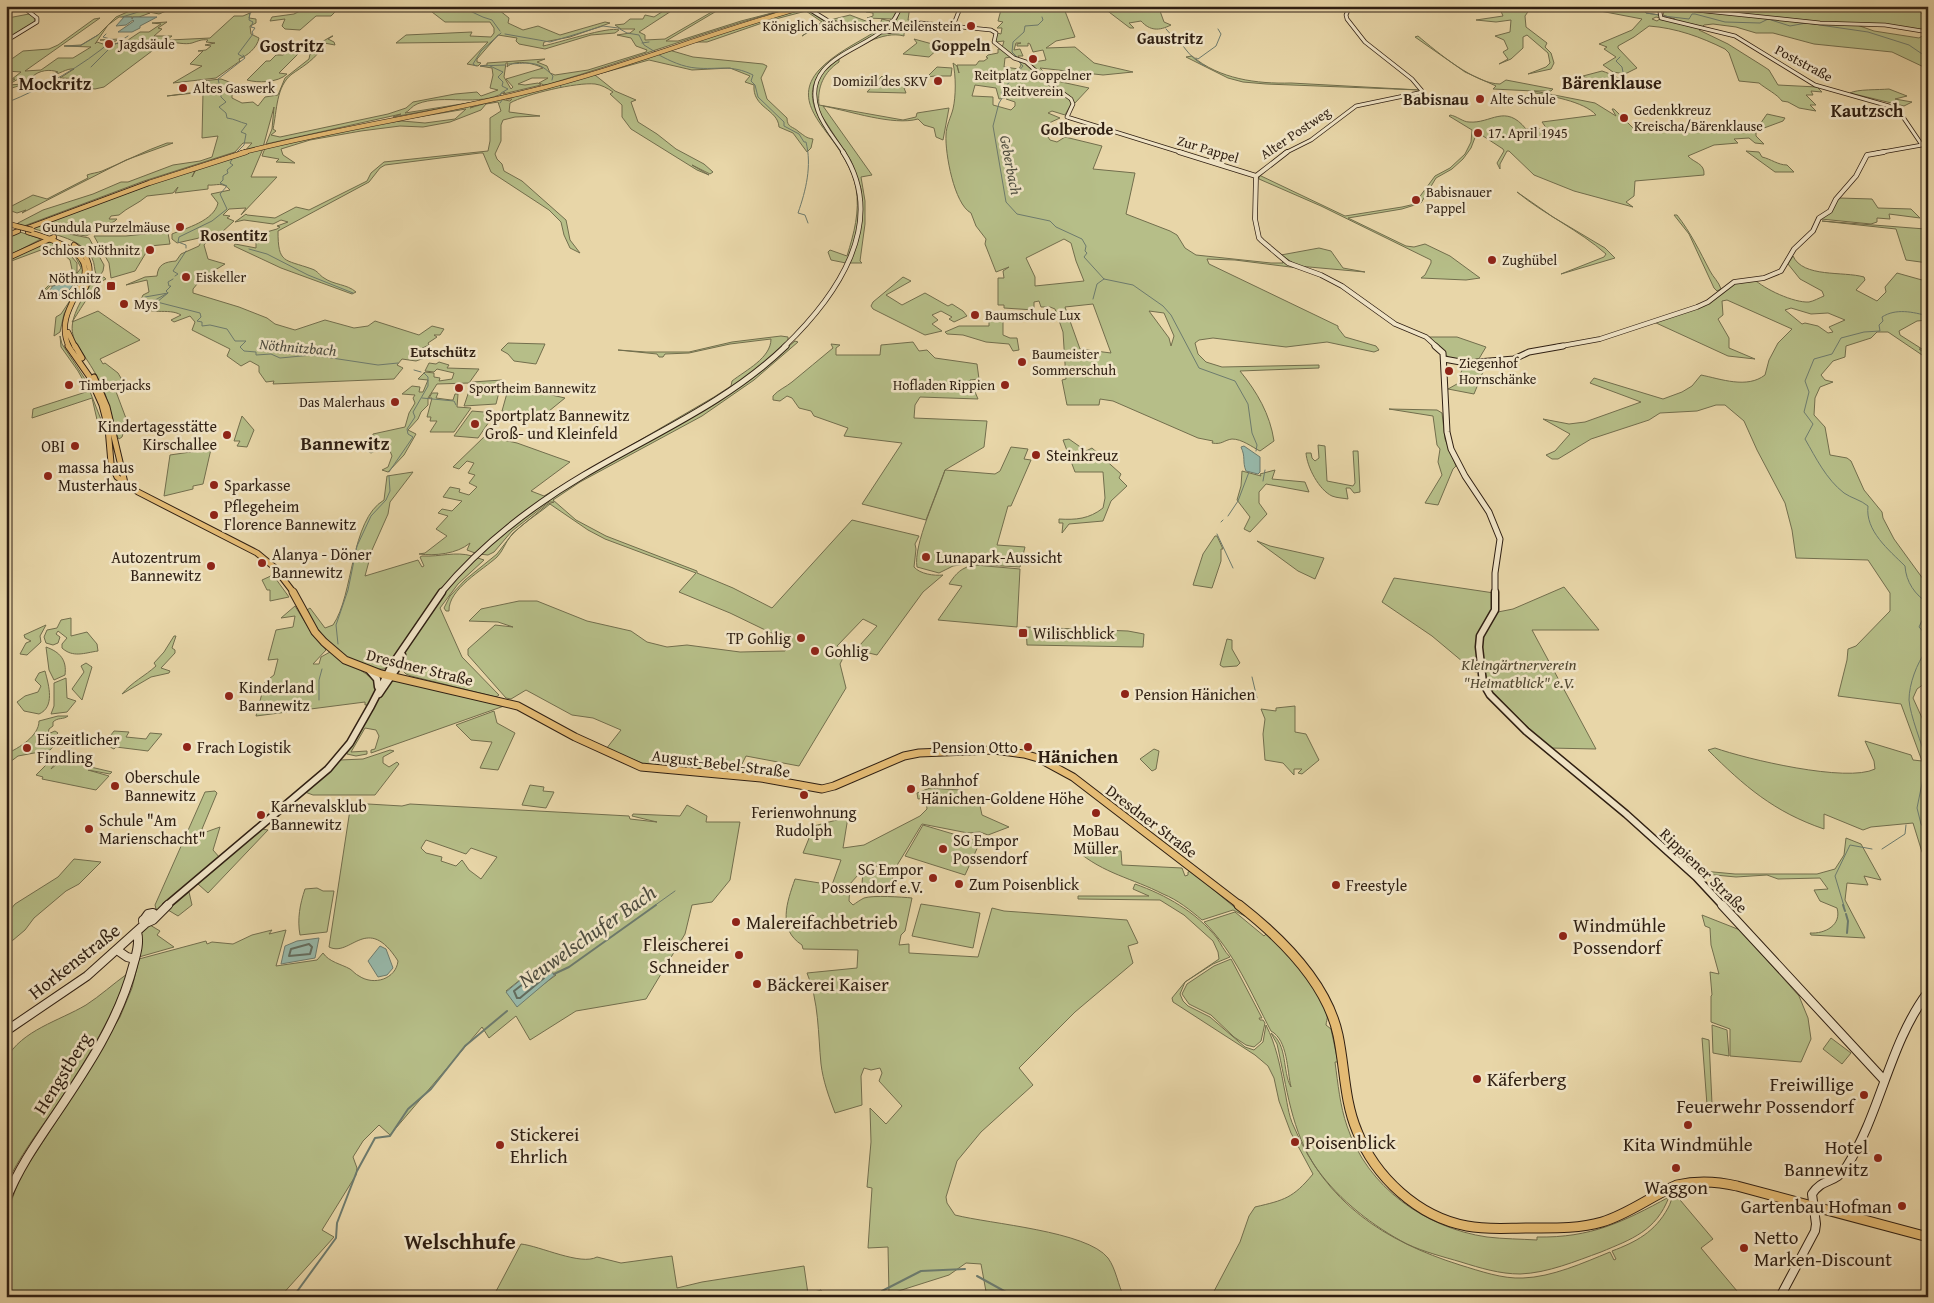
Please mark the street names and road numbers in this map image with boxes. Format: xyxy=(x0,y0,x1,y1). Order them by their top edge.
street label: Poststraße xyxy=(1772,39,1837,87)
street label: Alter Postweg xyxy=(1256,102,1334,164)
street label: Zur Pappel xyxy=(1175,130,1241,168)
street label: Dresdner Straße xyxy=(364,642,476,692)
street label: August-Bebel-Straße xyxy=(650,743,792,783)
street label: Dresdner Straße xyxy=(1101,778,1203,864)
street label: Rippiener Straße xyxy=(1655,822,1753,918)
street label: Horkenstraße xyxy=(22,916,126,1006)
street label: Hengstberg xyxy=(26,1026,99,1119)

